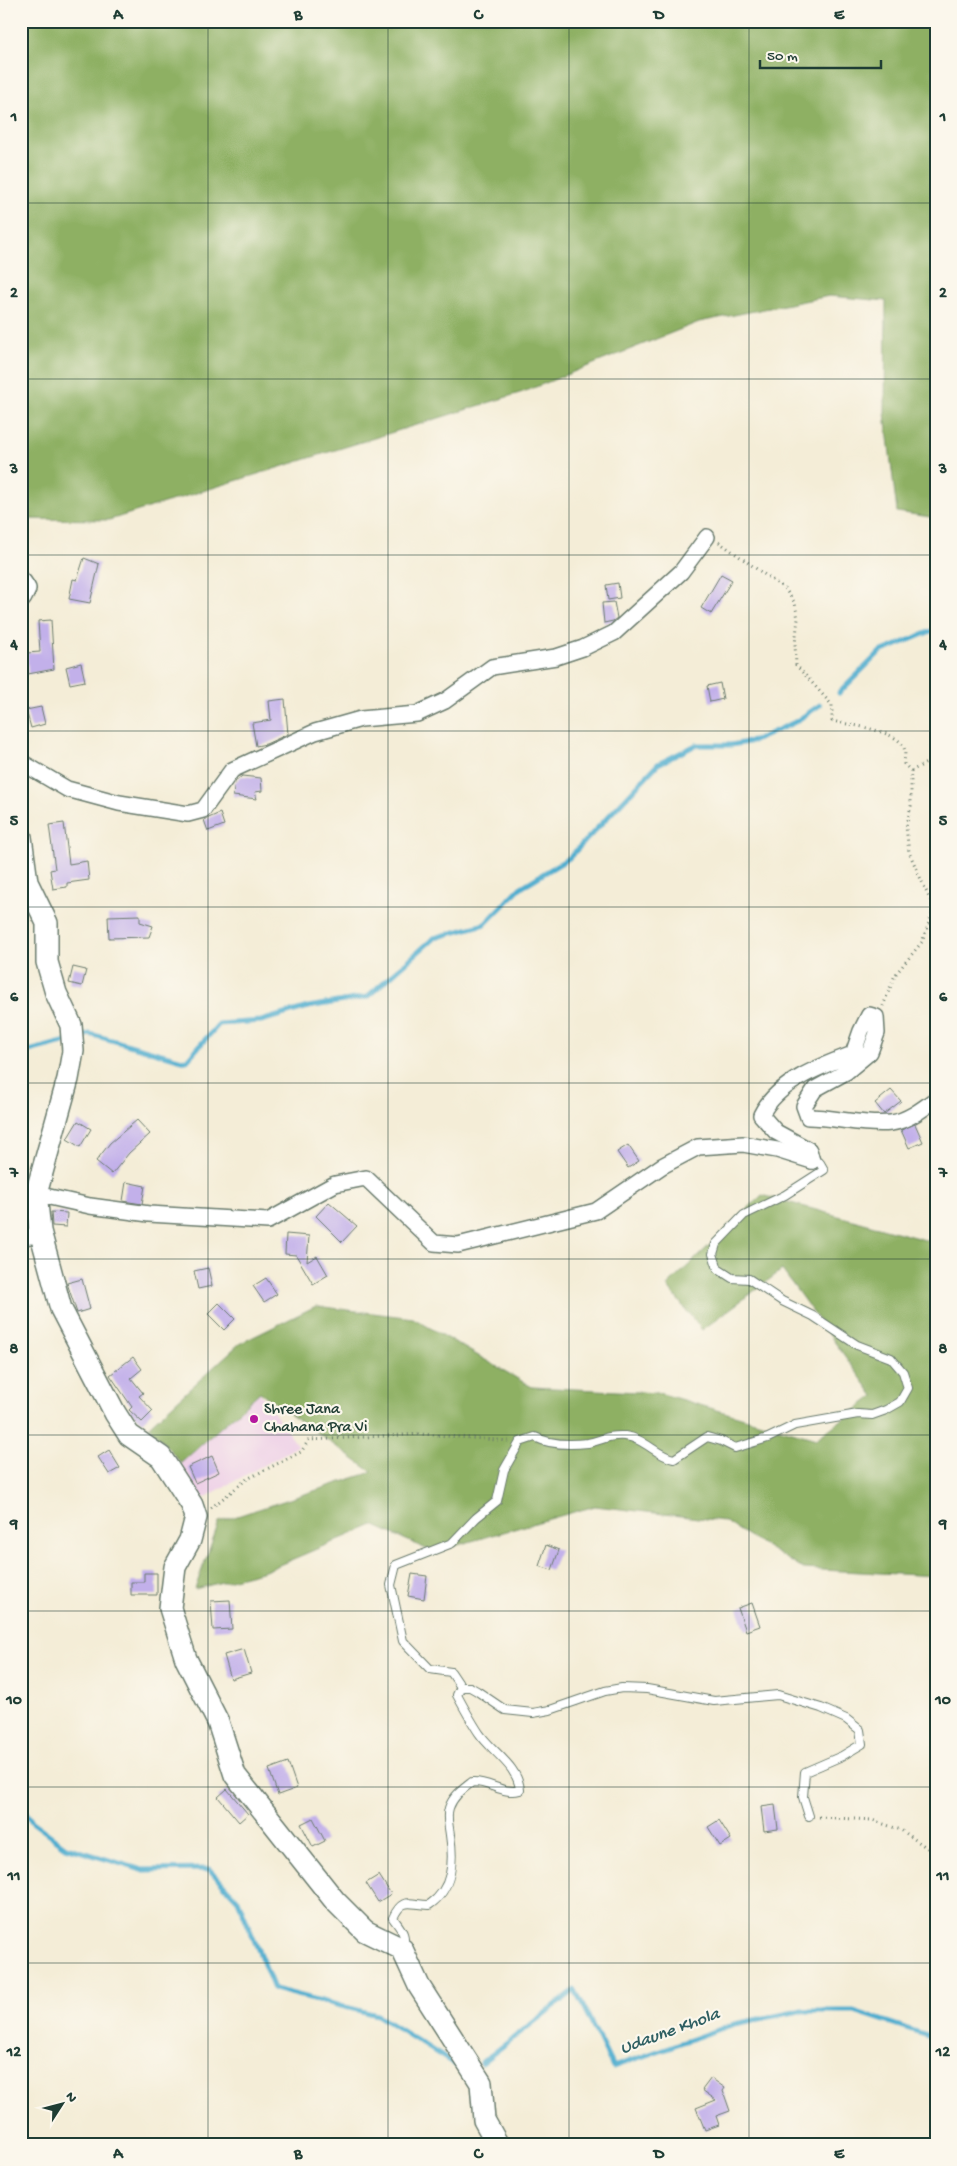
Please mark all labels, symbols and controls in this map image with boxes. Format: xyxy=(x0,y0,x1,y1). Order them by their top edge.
text: A xyxy=(112,7,124,26)
text: B xyxy=(293,7,303,26)
text: C xyxy=(473,7,484,26)
text: D xyxy=(652,7,665,26)
text: E xyxy=(834,7,845,26)
scale bar xyxy=(760,38,881,70)
text: 50 m xyxy=(767,48,798,66)
text: 1 xyxy=(10,109,17,128)
text: 1 xyxy=(939,109,946,128)
text: 2 xyxy=(10,285,18,304)
text: 2 xyxy=(939,285,947,304)
text: 3 xyxy=(9,461,18,480)
text: 3 xyxy=(938,461,947,480)
text: 4 xyxy=(9,637,18,656)
text: 4 xyxy=(938,637,947,656)
text: 5 xyxy=(10,813,19,832)
text: 5 xyxy=(939,813,948,832)
text: 6 xyxy=(10,989,19,1008)
text: 6 xyxy=(939,989,948,1008)
text: 7 xyxy=(9,1165,19,1184)
text: 7 xyxy=(938,1165,948,1184)
text: 8 xyxy=(10,1341,19,1360)
text: 8 xyxy=(939,1341,948,1360)
place label: Shree Jana Chahana Pra Vi xyxy=(264,1401,367,1438)
marker: Shree Jana Chahana Pra Vi xyxy=(248,1413,260,1425)
text: 9 xyxy=(9,1516,18,1535)
text: 9 xyxy=(938,1516,947,1535)
text: 10 xyxy=(5,1692,22,1711)
text: 10 xyxy=(934,1692,951,1711)
text: 11 xyxy=(7,1868,20,1887)
text: 11 xyxy=(936,1868,949,1887)
water label: Udaune Khola xyxy=(617,2004,724,2060)
text: 12 xyxy=(6,2044,21,2063)
text: 12 xyxy=(935,2044,950,2063)
north arrow xyxy=(38,2078,88,2128)
text: N xyxy=(61,2089,80,2107)
text: A xyxy=(112,2146,124,2165)
text: B xyxy=(293,2146,303,2165)
text: C xyxy=(473,2146,484,2165)
text: D xyxy=(652,2146,665,2165)
text: E xyxy=(834,2146,845,2165)

